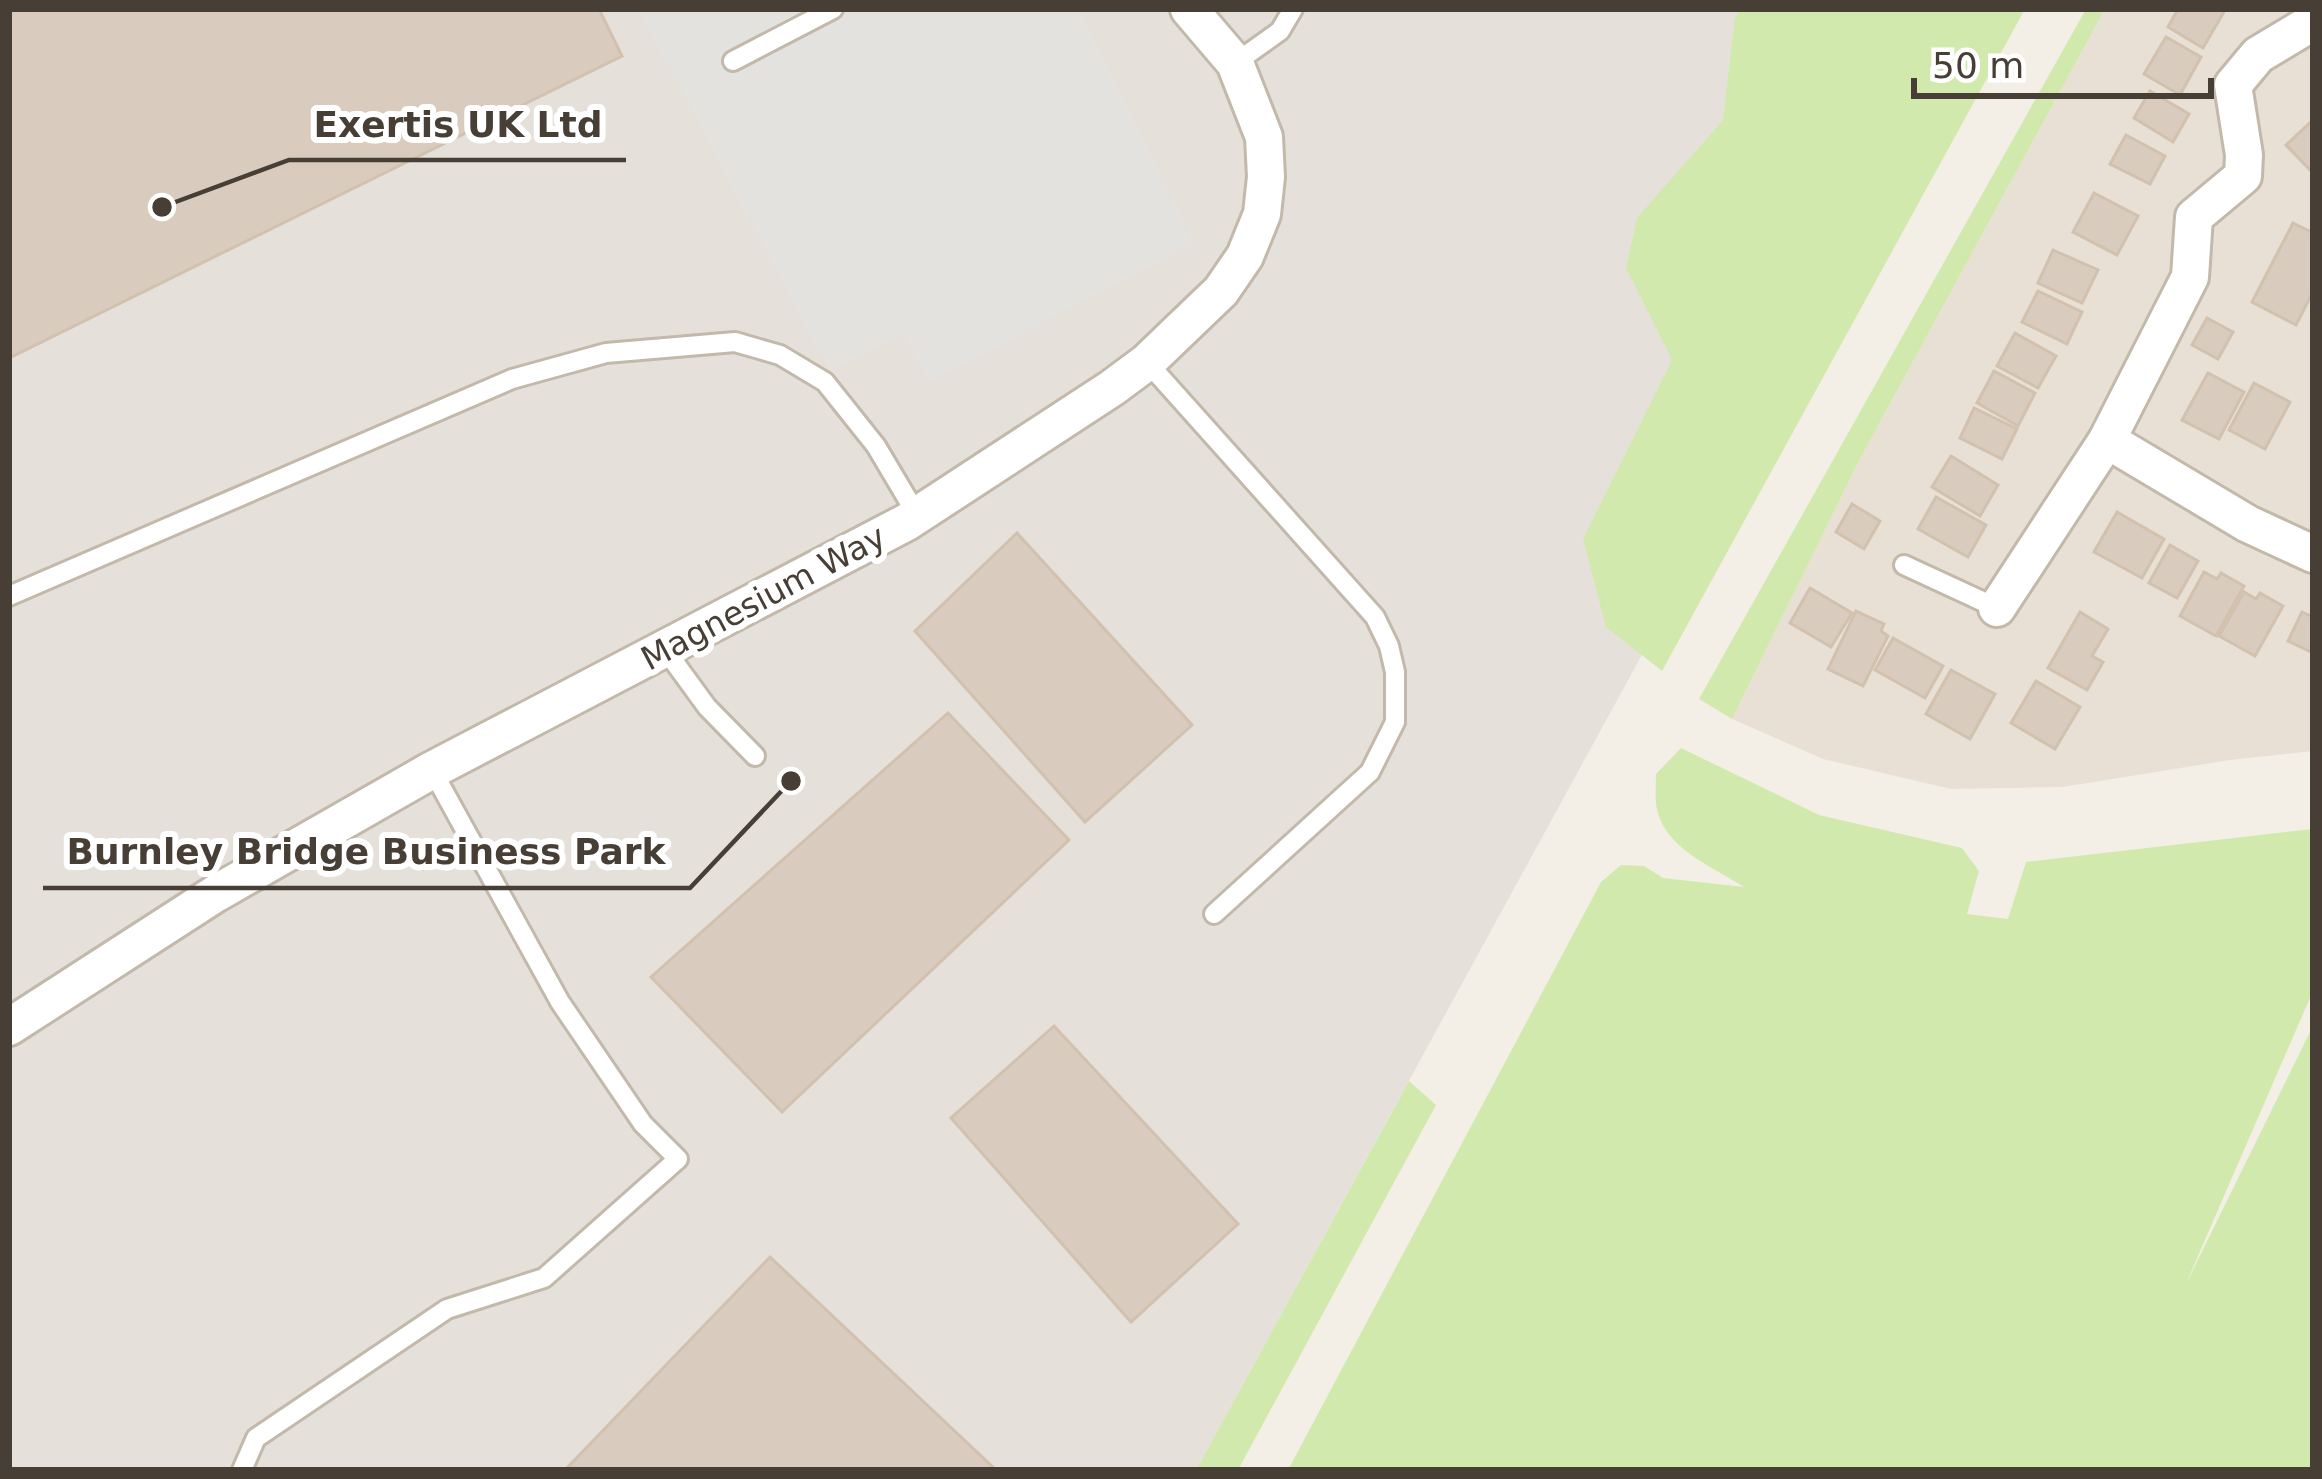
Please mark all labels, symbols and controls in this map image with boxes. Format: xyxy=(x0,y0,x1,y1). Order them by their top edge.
scale bar xyxy=(1914,24,2211,98)
text: 50 m xyxy=(1932,45,2024,86)
callout: Exertis UK Ltd xyxy=(289,88,626,160)
text: Exertis UK Ltd xyxy=(313,104,603,145)
street label: Magnesium Way xyxy=(634,517,892,678)
callout: Burnley Bridge Business Park xyxy=(43,816,690,888)
text: Burnley Bridge Business Park xyxy=(67,831,667,872)

